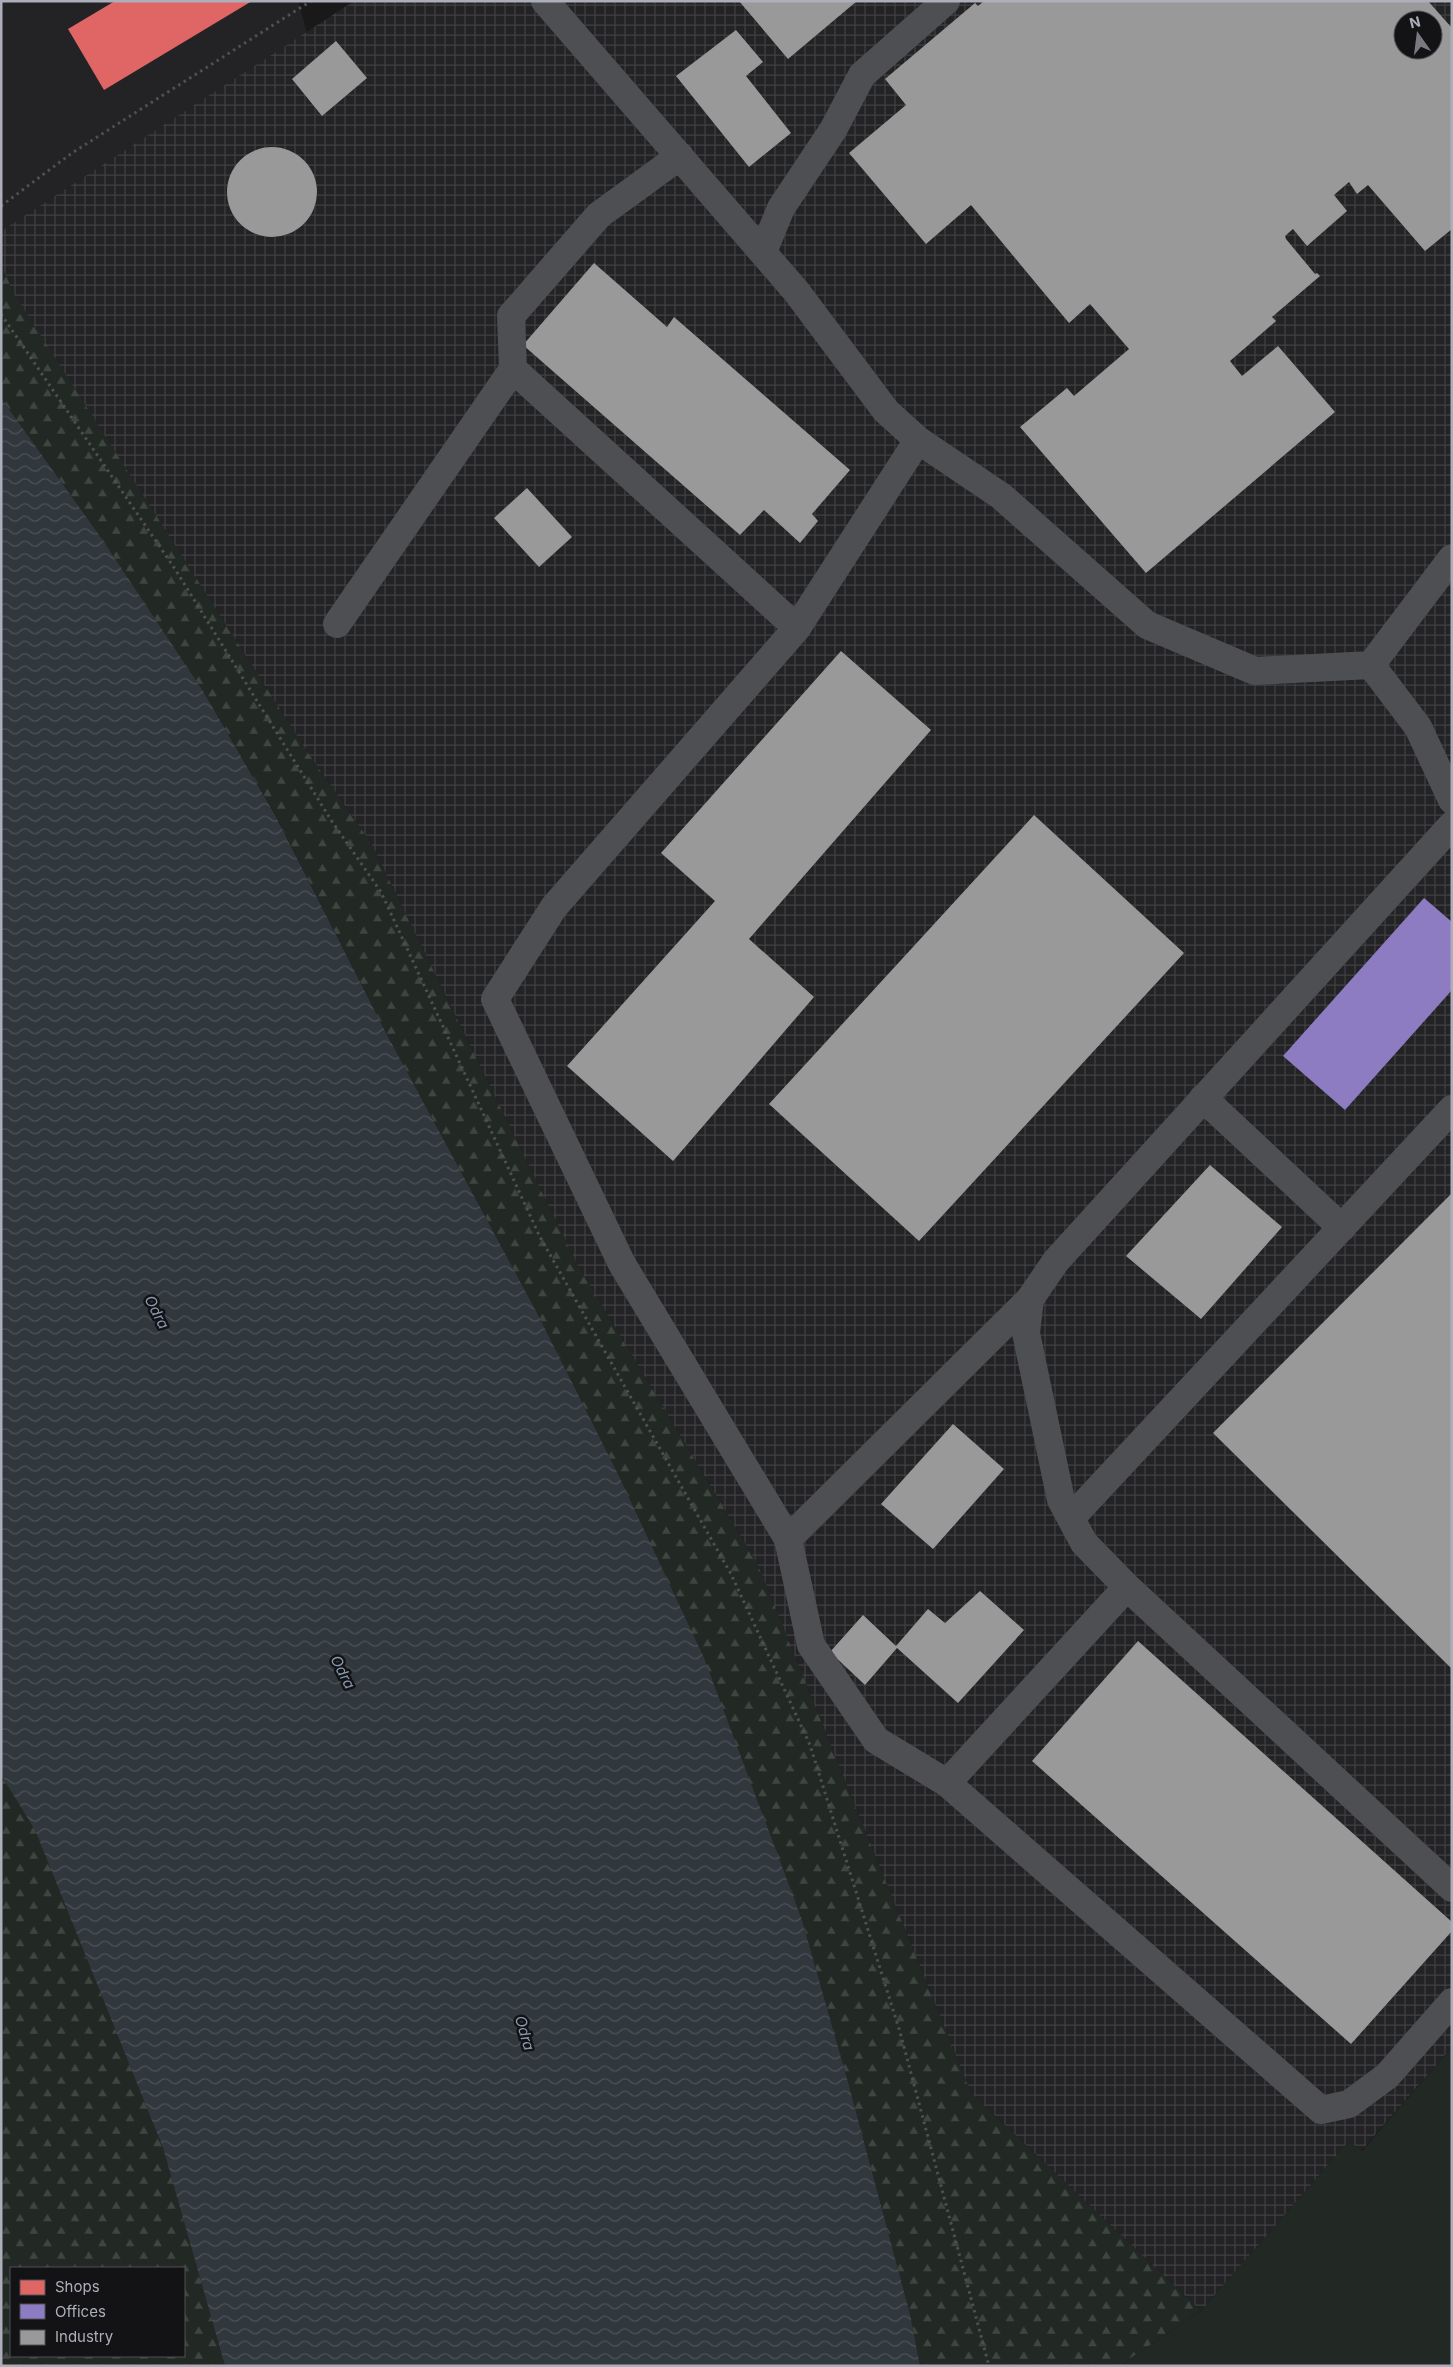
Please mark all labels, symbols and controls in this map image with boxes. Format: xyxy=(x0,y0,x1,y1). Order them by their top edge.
north arrow xyxy=(1393,10,1443,60)
text: N xyxy=(1408,12,1422,31)
water label: Odra xyxy=(141,1292,173,1332)
water label: Odra xyxy=(327,1652,359,1692)
water label: Odra xyxy=(511,2013,539,2053)
legend xyxy=(10,2267,185,2357)
text: Shops xyxy=(55,2277,100,2296)
text: Offices xyxy=(55,2302,106,2321)
text: Industry xyxy=(55,2327,114,2346)

